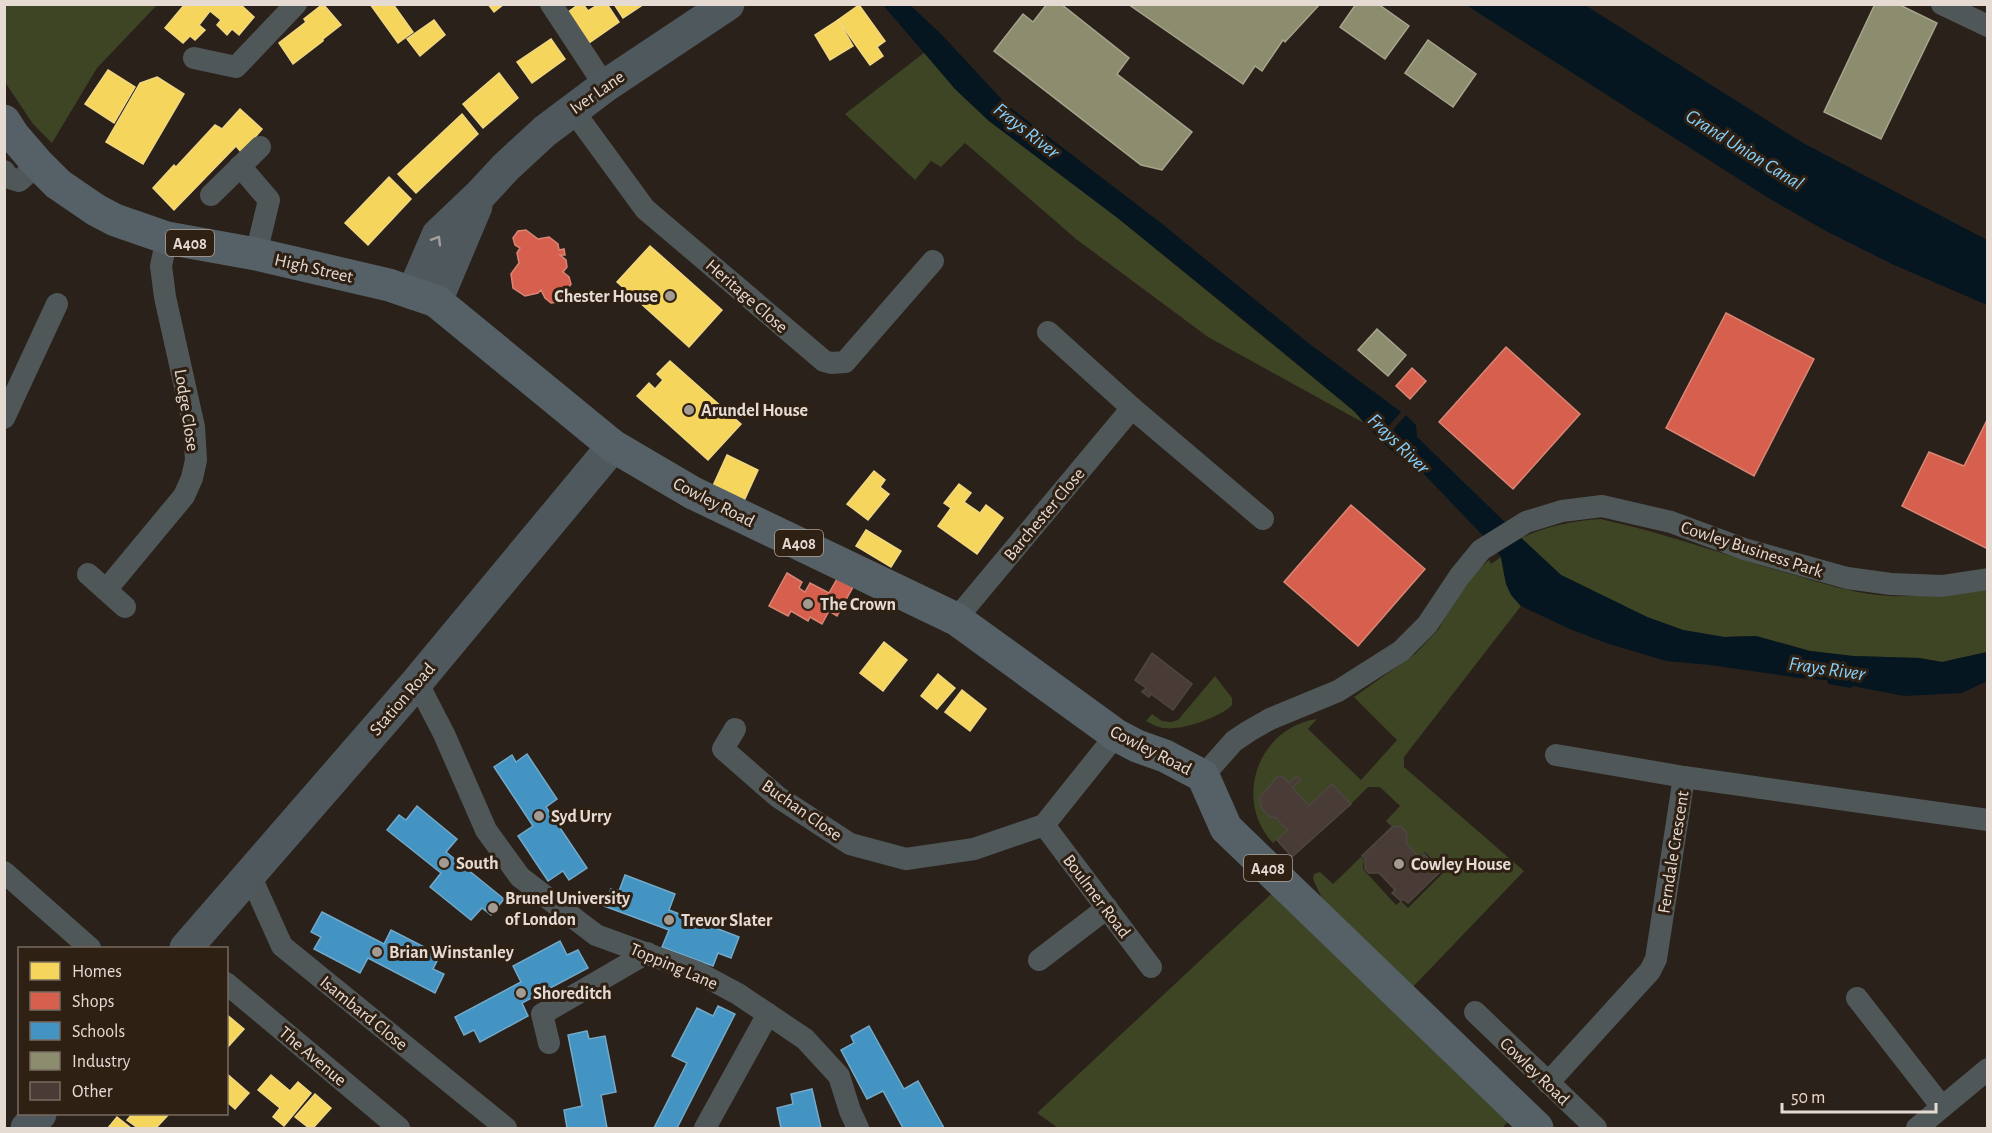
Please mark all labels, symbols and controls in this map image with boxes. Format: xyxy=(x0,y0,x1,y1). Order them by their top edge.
street label: Iver Lane xyxy=(567,68,628,118)
water label: Frays River xyxy=(990,99,1063,163)
water label: Grand Union Canal xyxy=(1682,106,1807,194)
road number: A408 xyxy=(166,230,214,256)
one-way arrow xyxy=(430,236,442,246)
street label: High Street xyxy=(273,251,355,287)
street label: Heritage Close xyxy=(702,256,791,337)
place label: Chester House xyxy=(554,288,658,306)
marker: Chester House xyxy=(663,289,677,303)
street label: Lodge Close xyxy=(171,368,201,453)
place label: Arundel House xyxy=(701,402,808,420)
marker: Arundel House xyxy=(682,403,696,417)
water label: Frays River xyxy=(1364,410,1433,478)
street label: Barchester Close xyxy=(1001,465,1089,564)
street label: Cowley Road xyxy=(670,475,757,531)
street label: Cowley Business Park xyxy=(1679,519,1826,582)
road number: A408 xyxy=(775,530,823,556)
place label: The Crown xyxy=(820,596,896,614)
marker: The Crown xyxy=(801,597,815,611)
water label: Frays River xyxy=(1787,654,1867,684)
street label: Station Road xyxy=(367,660,439,739)
street label: Cowley Road xyxy=(1107,723,1194,779)
street label: Buchan Close xyxy=(758,777,845,845)
street label: Ferndale Crescent xyxy=(1655,789,1693,915)
place label: Syd Urry xyxy=(551,808,612,826)
marker: Syd Urry xyxy=(532,809,546,823)
street label: Boulmer Road xyxy=(1059,852,1133,942)
place label: South xyxy=(456,855,499,873)
road number: A408 xyxy=(1244,855,1292,881)
marker: South xyxy=(437,856,451,870)
place label: Cowley House xyxy=(1411,856,1511,874)
marker: Cowley House xyxy=(1392,857,1406,871)
place label: Brunel University of London xyxy=(505,890,631,929)
marker: Brunel University of London xyxy=(486,901,500,915)
place label: Trevor Slater xyxy=(681,912,773,930)
marker: Trevor Slater xyxy=(662,913,676,927)
street label: Topping Lane xyxy=(627,940,720,993)
place label: Brian Winstanley xyxy=(389,944,515,962)
marker: Brian Winstanley xyxy=(370,945,384,959)
legend xyxy=(18,947,228,1115)
text: Homes xyxy=(72,963,122,981)
street label: Isambard Close xyxy=(316,973,411,1054)
place label: Shoreditch xyxy=(533,985,612,1003)
marker: Shoreditch xyxy=(514,986,528,1000)
text: Shops xyxy=(72,993,114,1011)
text: Schools xyxy=(72,1023,125,1041)
street label: The Avenue xyxy=(275,1024,349,1090)
street label: Cowley Road xyxy=(1496,1034,1573,1109)
text: Industry xyxy=(72,1053,131,1071)
scale bar xyxy=(1782,1076,1936,1114)
text: Other xyxy=(72,1083,113,1101)
text: 50 m xyxy=(1791,1089,1825,1107)

